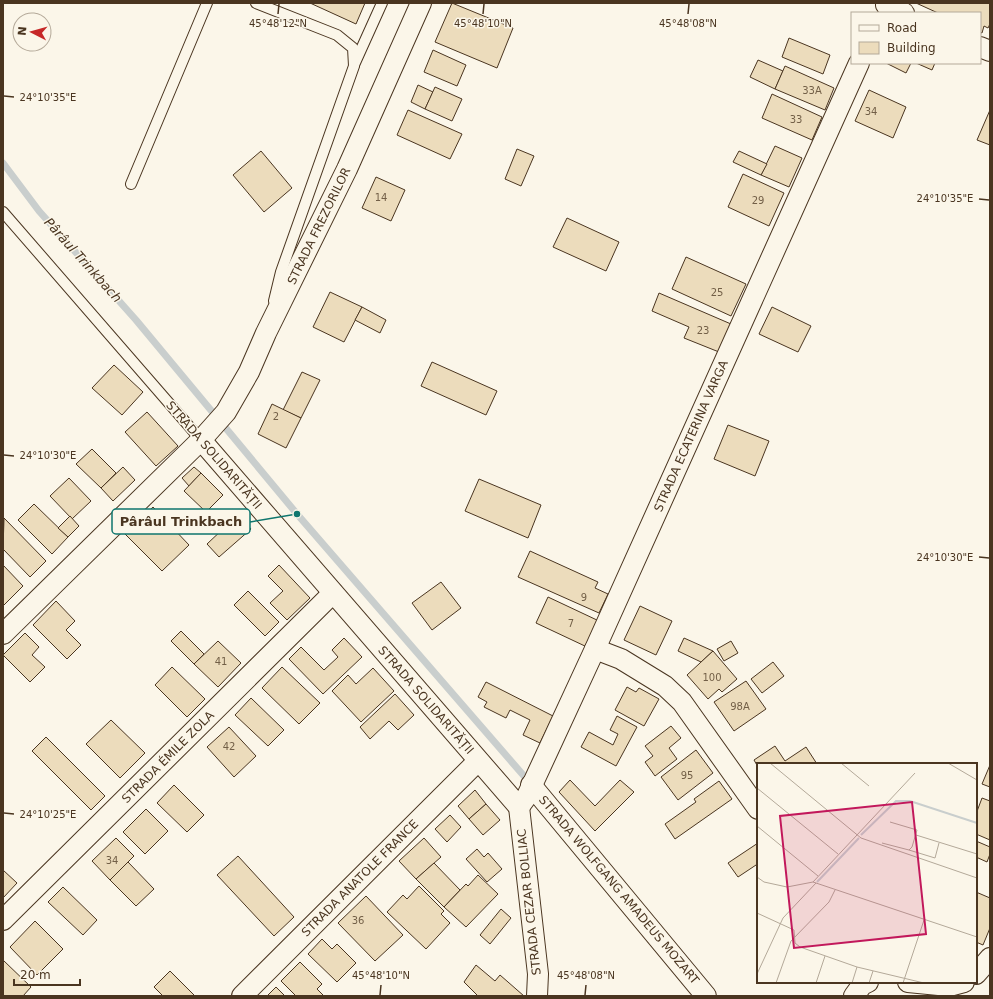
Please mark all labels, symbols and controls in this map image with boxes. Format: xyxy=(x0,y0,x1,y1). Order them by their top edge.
north arrow xyxy=(12,12,52,52)
legend xyxy=(851,12,981,64)
text: 45°48'12"N xyxy=(249,18,307,29)
text: 45°48'10"N xyxy=(454,18,512,29)
text: 45°48'08"N xyxy=(659,18,717,29)
text: Road xyxy=(887,21,917,35)
text: N xyxy=(16,26,29,36)
text: Building xyxy=(887,41,936,55)
house number: 33A xyxy=(802,85,822,96)
text: 24°10'35"E xyxy=(20,92,76,103)
house number: 34 xyxy=(865,106,877,117)
house number: 33 xyxy=(790,114,802,125)
street label: STRADA FREZORILOR xyxy=(285,165,353,287)
house number: 14 xyxy=(375,192,387,203)
text: 24°10'35"E xyxy=(917,193,973,204)
house number: 29 xyxy=(752,195,764,206)
water label: Pârâul Trinkbach xyxy=(41,215,125,305)
house number: 25 xyxy=(711,287,723,298)
house number: 23 xyxy=(697,325,709,336)
street label: STRADA ECATERINA VARGA xyxy=(651,357,731,514)
street label: STRADA SOLIDARITĂȚII xyxy=(163,398,265,512)
house number: 2 xyxy=(273,411,279,422)
text: 24°10'30"E xyxy=(20,450,76,461)
callout: Pârâul Trinkbach xyxy=(112,509,250,534)
text: Pârâul Trinkbach xyxy=(120,514,242,529)
text: 24°10'30"E xyxy=(917,552,973,563)
house number: 9 xyxy=(581,592,587,603)
house number: 7 xyxy=(568,618,574,629)
street label: STRADA SOLIDARITĂȚII xyxy=(375,643,477,757)
house number: 41 xyxy=(215,656,227,667)
house number: 100 xyxy=(702,672,722,683)
house number: 98A xyxy=(730,701,750,712)
street label: STRADA ÉMILE ZOLA xyxy=(118,707,218,806)
house number: 42 xyxy=(223,741,235,752)
inset map xyxy=(757,763,977,983)
house number: 95 xyxy=(681,770,693,781)
street label: STRADA WOLFGANG AMADEUS MOZART xyxy=(536,793,702,987)
text: 24°10'25"E xyxy=(20,809,76,820)
street label: STRADA ANATOLE FRANCE xyxy=(299,817,421,939)
street label: STRADA CEZAR BOLLIAC xyxy=(514,828,544,976)
house number: 34 xyxy=(106,855,118,866)
house number: 36 xyxy=(352,915,364,926)
scale bar xyxy=(14,961,80,987)
text: 20 m xyxy=(20,968,51,982)
text: 45°48'10"N xyxy=(352,970,410,981)
text: 45°48'08"N xyxy=(557,970,615,981)

